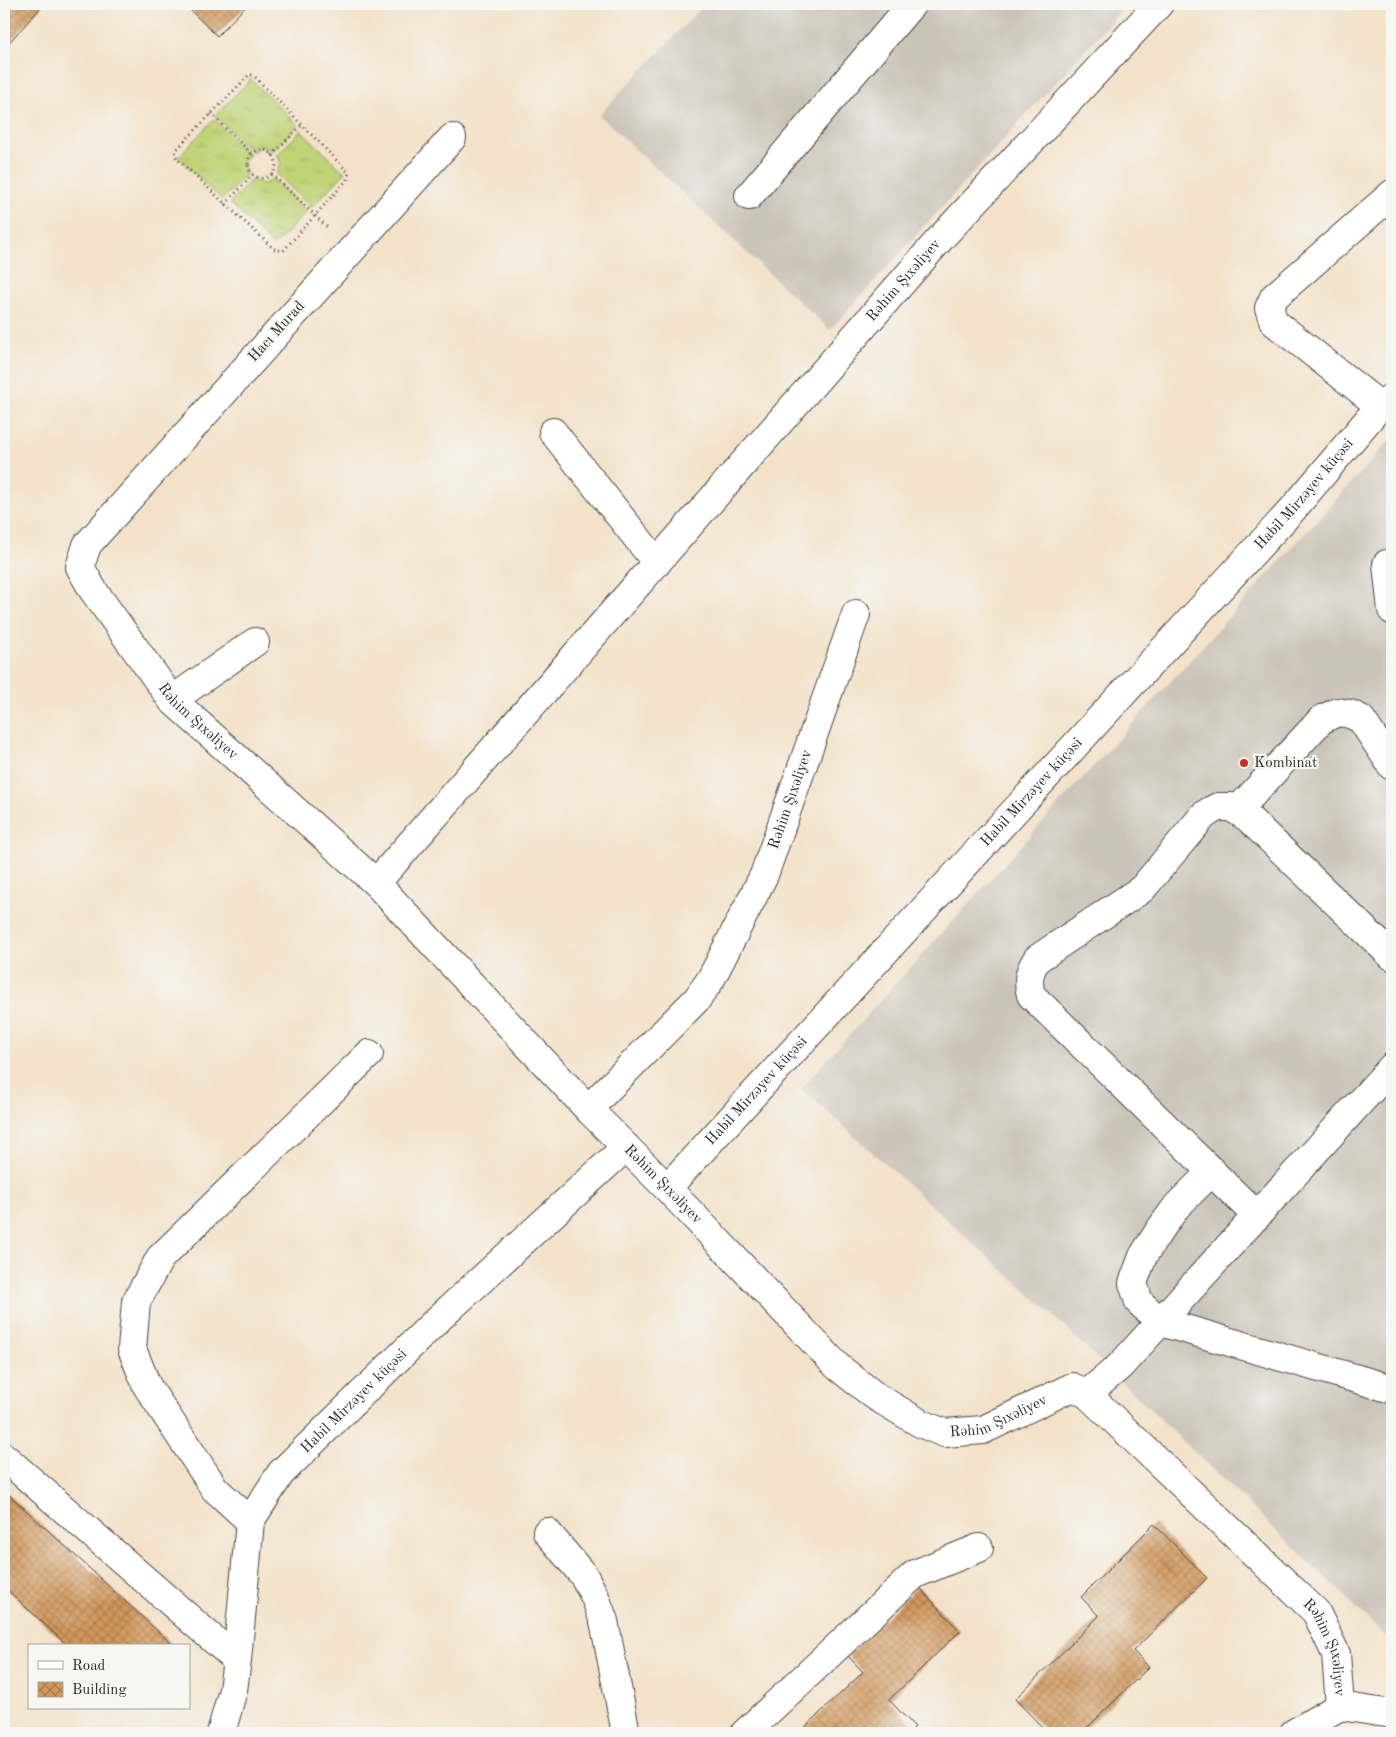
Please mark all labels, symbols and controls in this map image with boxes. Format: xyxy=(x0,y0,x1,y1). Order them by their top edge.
street label: Rəhim Şıxəliyev xyxy=(864,236,944,324)
street label: Hacı Murad xyxy=(246,299,308,365)
street label: Habil Mirzəyev küçəsi xyxy=(1252,436,1356,553)
street label: Rəhim Şıxəliyev xyxy=(155,681,241,763)
street label: Habil Mirzəyev küçəsi xyxy=(978,735,1085,850)
street label: Rəhim Şıxəliyev xyxy=(766,748,815,851)
place label: Kombinat xyxy=(1254,756,1317,771)
marker: Kombinat xyxy=(1238,757,1250,769)
street label: Habil Mirzəyev küçəsi xyxy=(703,1034,810,1148)
street label: Rəhim Şıxəliyev xyxy=(621,1142,705,1227)
street label: Habil Mirzəyev küçəsi xyxy=(298,1346,410,1456)
street label: Rəhim Şıxəliyev xyxy=(949,1393,1050,1440)
street label: Rəhim Şıxəliyev xyxy=(1300,1596,1347,1697)
legend xyxy=(28,1644,190,1710)
text: Road xyxy=(72,1659,106,1674)
text: Building xyxy=(72,1683,127,1698)

